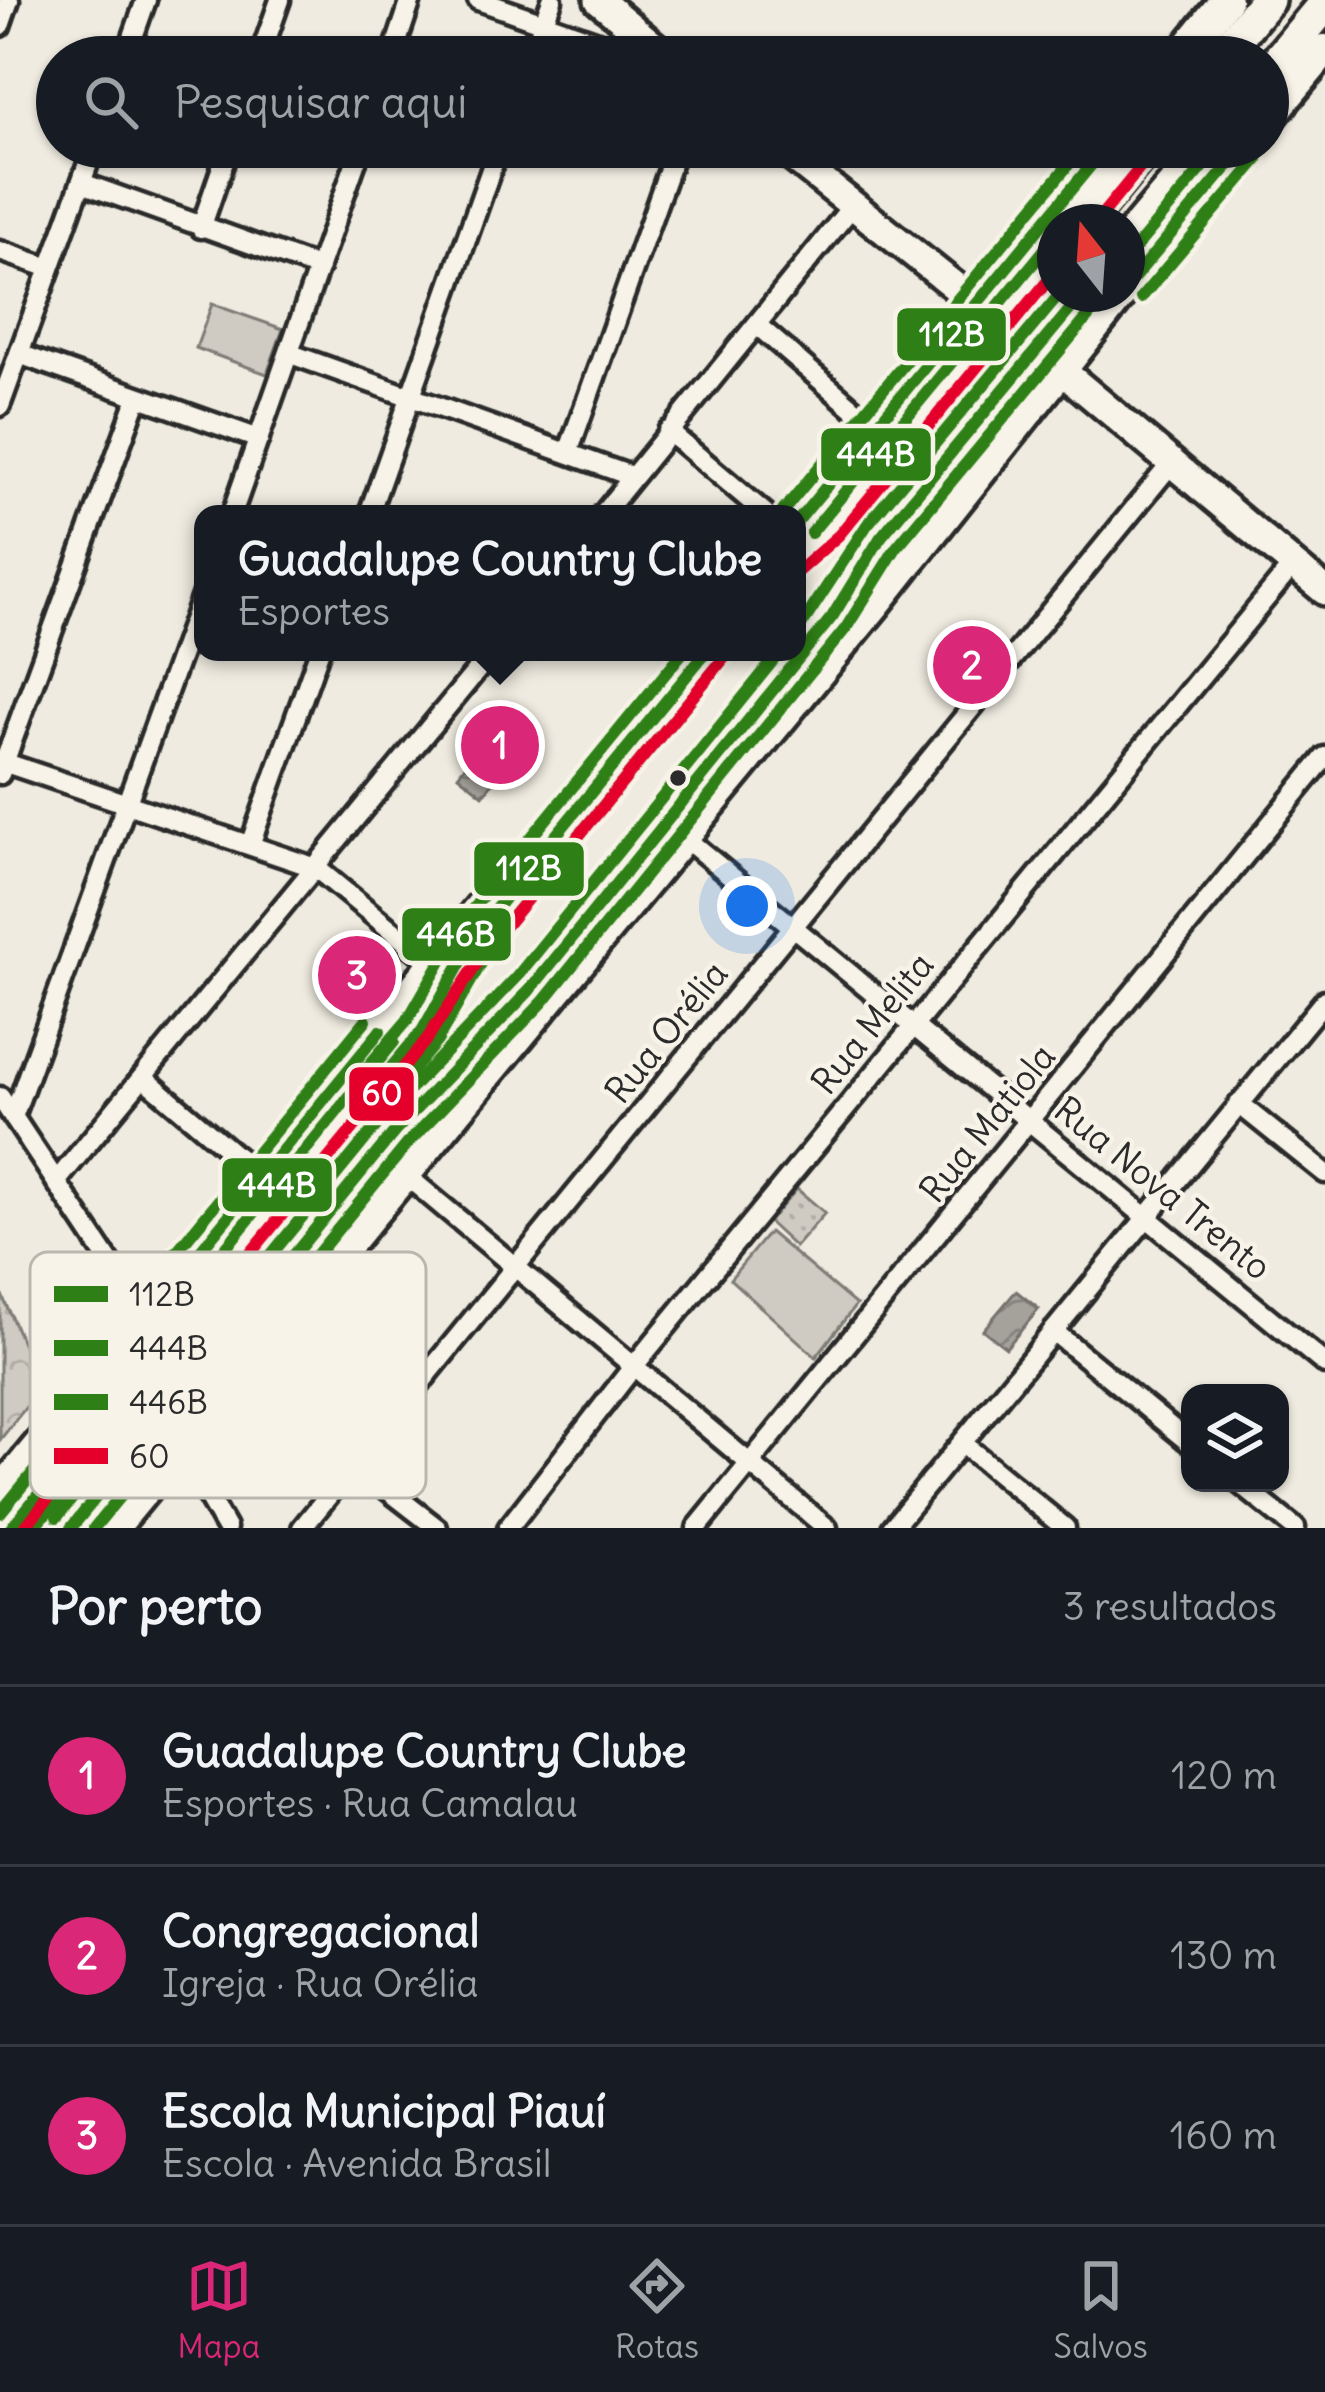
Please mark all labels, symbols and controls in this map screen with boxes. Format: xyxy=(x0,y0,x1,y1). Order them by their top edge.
search box xyxy=(36,36,1289,168)
icon: search xyxy=(78,69,144,135)
text: Pesquisar aqui xyxy=(174,74,467,130)
north arrow xyxy=(1037,204,1145,312)
line badge: 112B xyxy=(895,306,1008,363)
text: 112B xyxy=(919,313,985,355)
line badge: 444B xyxy=(819,426,933,483)
text: 444B xyxy=(837,433,915,475)
popup xyxy=(194,505,806,661)
text: Guadalupe Country Clube xyxy=(238,531,762,587)
text: Esportes xyxy=(238,587,390,636)
pin: 2 xyxy=(933,620,1011,710)
pin: 1 xyxy=(461,700,539,790)
unlabelled marker xyxy=(667,767,689,789)
line badge: 112B xyxy=(472,840,586,898)
text: 112B xyxy=(496,847,562,889)
your location xyxy=(717,876,777,936)
line badge: 446B xyxy=(400,906,513,963)
text: 446B xyxy=(417,913,495,955)
pin: 3 xyxy=(318,930,396,1020)
street label: Rua Melita xyxy=(801,943,943,1103)
street label: Rua Orélia xyxy=(595,952,737,1113)
street label: Rua Matiola xyxy=(910,1035,1065,1212)
line badge: 60 xyxy=(347,1065,416,1123)
text: 60 xyxy=(362,1072,402,1114)
street label: Rua Nova Trento xyxy=(1045,1087,1280,1290)
line badge: 444B xyxy=(220,1156,334,1214)
text: 444B xyxy=(238,1164,316,1206)
legend xyxy=(30,1252,426,1498)
text: 112B xyxy=(129,1273,195,1315)
text: 444B xyxy=(129,1327,208,1369)
text: 446B xyxy=(129,1381,208,1423)
map controls xyxy=(1181,1384,1289,1492)
button: layers xyxy=(1181,1384,1289,1492)
text: 60 xyxy=(129,1435,170,1477)
text: Por perto xyxy=(48,1574,262,1638)
text: 3 resultados xyxy=(1063,1582,1277,1631)
text: Guadalupe Country Clube xyxy=(162,1723,686,1779)
text: 1 xyxy=(79,1751,95,1800)
text: 120 m xyxy=(1171,1751,1277,1800)
text: Esportes · Rua Camalau xyxy=(162,1779,578,1828)
text: Congregacional xyxy=(162,1903,480,1959)
text: 2 xyxy=(76,1931,98,1980)
text: 130 m xyxy=(1170,1931,1277,1980)
text: Igreja · Rua Orélia xyxy=(162,1959,478,2008)
text: Escola Municipal Piauí xyxy=(162,2083,606,2139)
text: 3 xyxy=(76,2111,98,2160)
text: 160 m xyxy=(1170,2111,1277,2160)
text: Escola · Avenida Brasil xyxy=(162,2139,551,2188)
tab: Mapa xyxy=(177,2253,260,2367)
tab: Rotas xyxy=(615,2253,699,2367)
tab: Salvos xyxy=(1054,2253,1148,2367)

